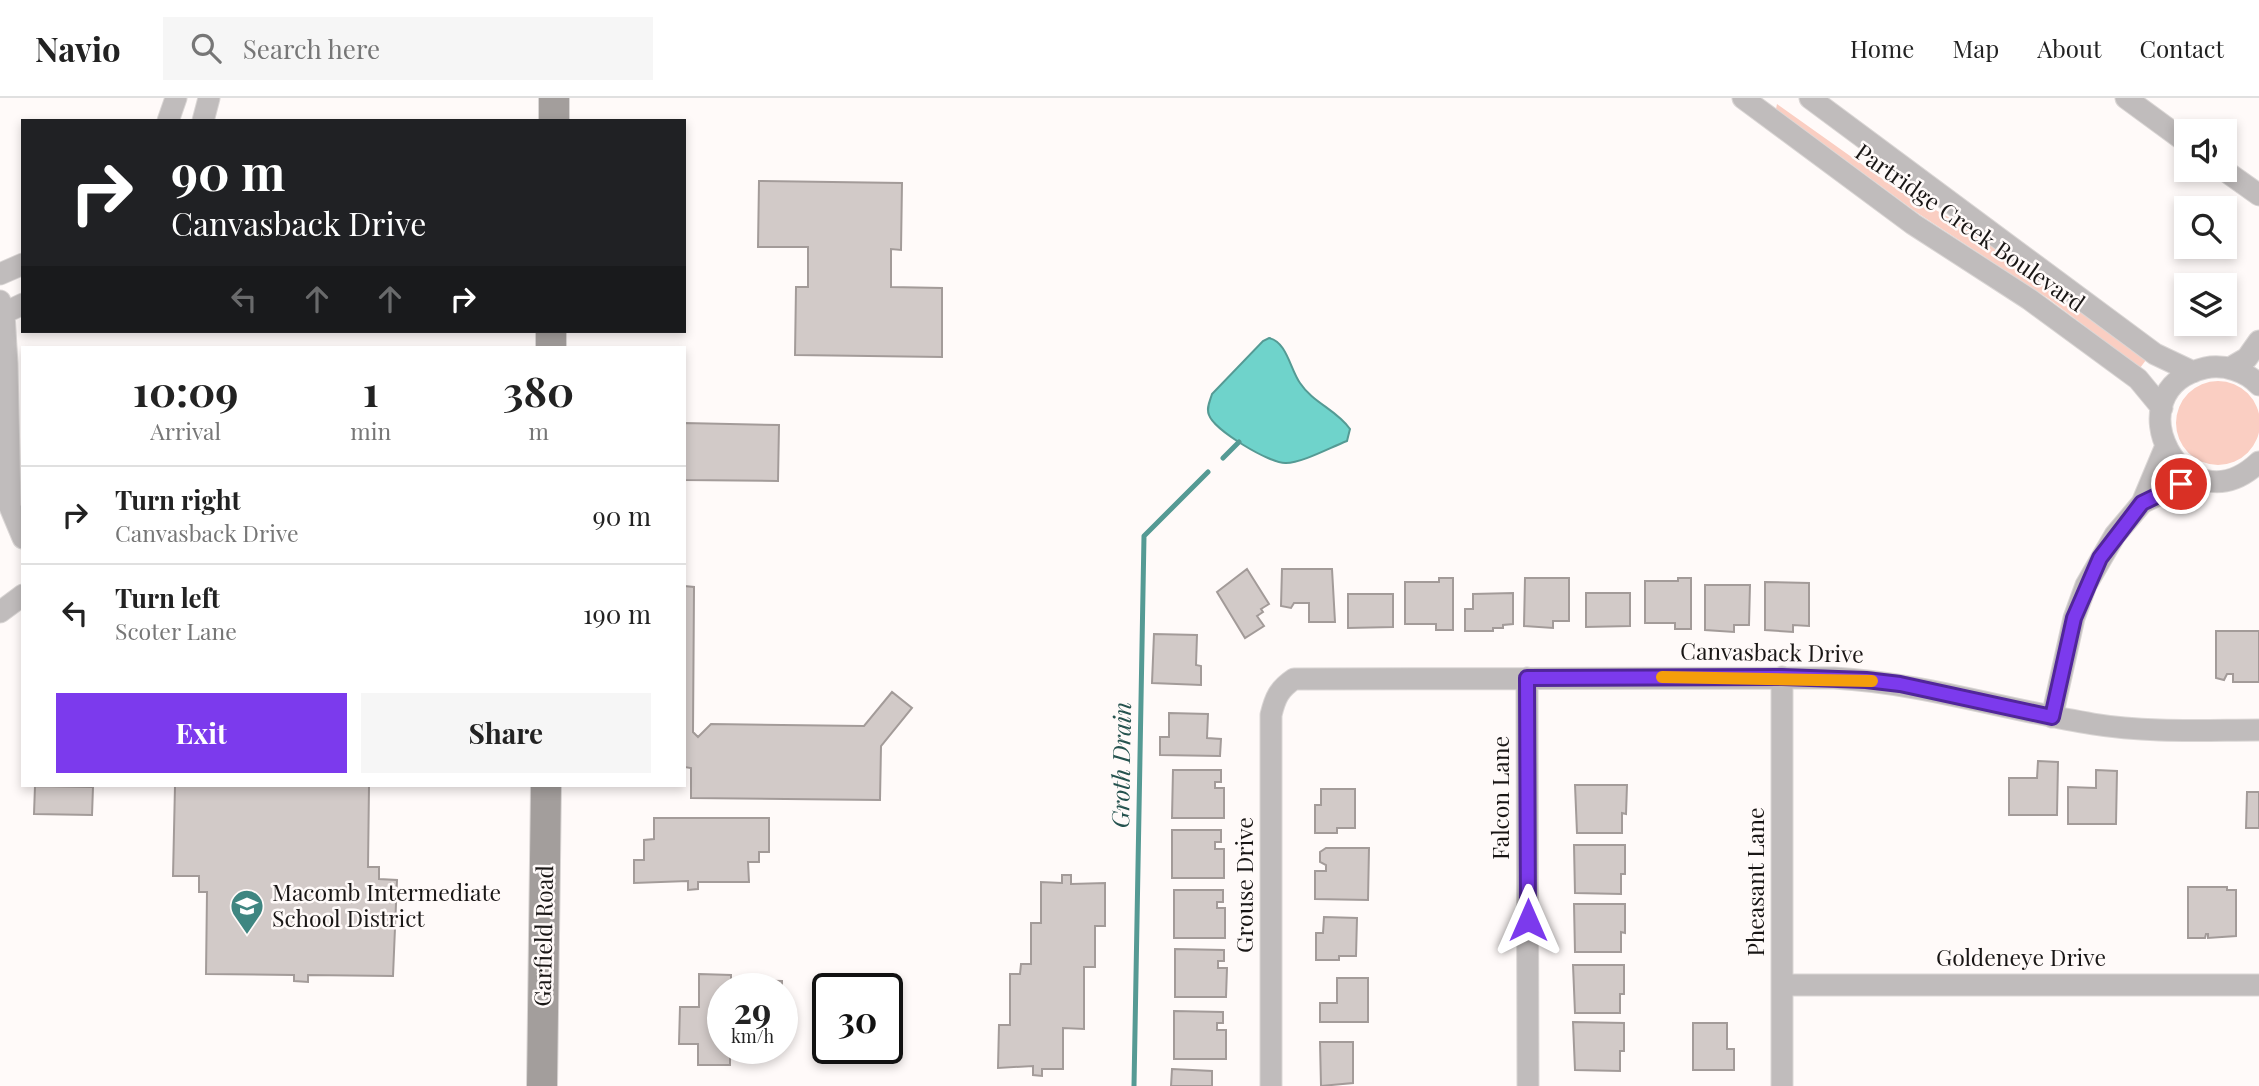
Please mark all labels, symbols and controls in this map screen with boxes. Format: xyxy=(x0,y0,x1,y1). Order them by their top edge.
search box xyxy=(163,17,653,80)
text: Navio xyxy=(35,26,121,70)
icon: search xyxy=(187,29,225,67)
text: Search here xyxy=(243,31,380,66)
text: Home xyxy=(1850,32,1914,64)
text: Map xyxy=(1952,32,1999,64)
text: About xyxy=(2037,32,2101,64)
text: Contact xyxy=(2139,32,2224,64)
map controls xyxy=(2174,119,2237,336)
button: sound xyxy=(2174,119,2237,182)
street label: Partridge Creek Boulevard xyxy=(1850,136,2092,318)
text: 90 m xyxy=(171,138,285,203)
icon: right xyxy=(56,147,147,238)
button: search xyxy=(2174,196,2237,259)
text: Canvasback Drive xyxy=(171,201,426,244)
button: layers xyxy=(2174,273,2237,336)
icon: left xyxy=(225,280,263,318)
icon: ahead xyxy=(298,280,336,318)
icon: ahead xyxy=(371,280,409,318)
icon: right xyxy=(444,280,482,318)
text: 10:09 xyxy=(133,362,239,418)
text: 1 xyxy=(363,362,379,418)
text: 380 xyxy=(503,362,574,418)
text: Arrival xyxy=(150,415,221,446)
text: min xyxy=(350,415,391,446)
text: m xyxy=(528,415,549,446)
pin xyxy=(2151,454,2211,514)
icon: arrive xyxy=(2162,465,2200,503)
text: Turn right xyxy=(115,482,241,517)
icon: right xyxy=(56,496,94,534)
text: 90 m xyxy=(593,498,651,533)
text: Canvasback Drive xyxy=(115,517,299,548)
text: Turn left xyxy=(115,580,220,615)
icon: left xyxy=(56,594,94,632)
text: 190 m xyxy=(583,596,651,631)
text: Scoter Lane xyxy=(115,615,237,646)
street label: Canvasback Drive xyxy=(1680,634,1864,669)
button: Exit xyxy=(56,693,347,773)
button: Share xyxy=(361,693,651,773)
water label: Groth Drain xyxy=(1103,702,1137,828)
street label: Falcon Lane xyxy=(1484,736,1515,860)
street label: Pheasant Lane xyxy=(1739,807,1770,957)
street label: Grouse Drive xyxy=(1228,817,1259,953)
street label: Garfield Road xyxy=(526,865,559,1007)
place label: Macomb Intermediate School District xyxy=(272,876,501,933)
position arrow xyxy=(1491,883,1565,957)
school or university icon: Macomb Intermediate School District xyxy=(228,887,266,936)
street label: Goldeneye Drive xyxy=(1936,941,2106,972)
speed limit sign: 30 xyxy=(812,973,903,1064)
text: 29 xyxy=(734,986,771,1033)
text: km/h xyxy=(731,1024,774,1048)

